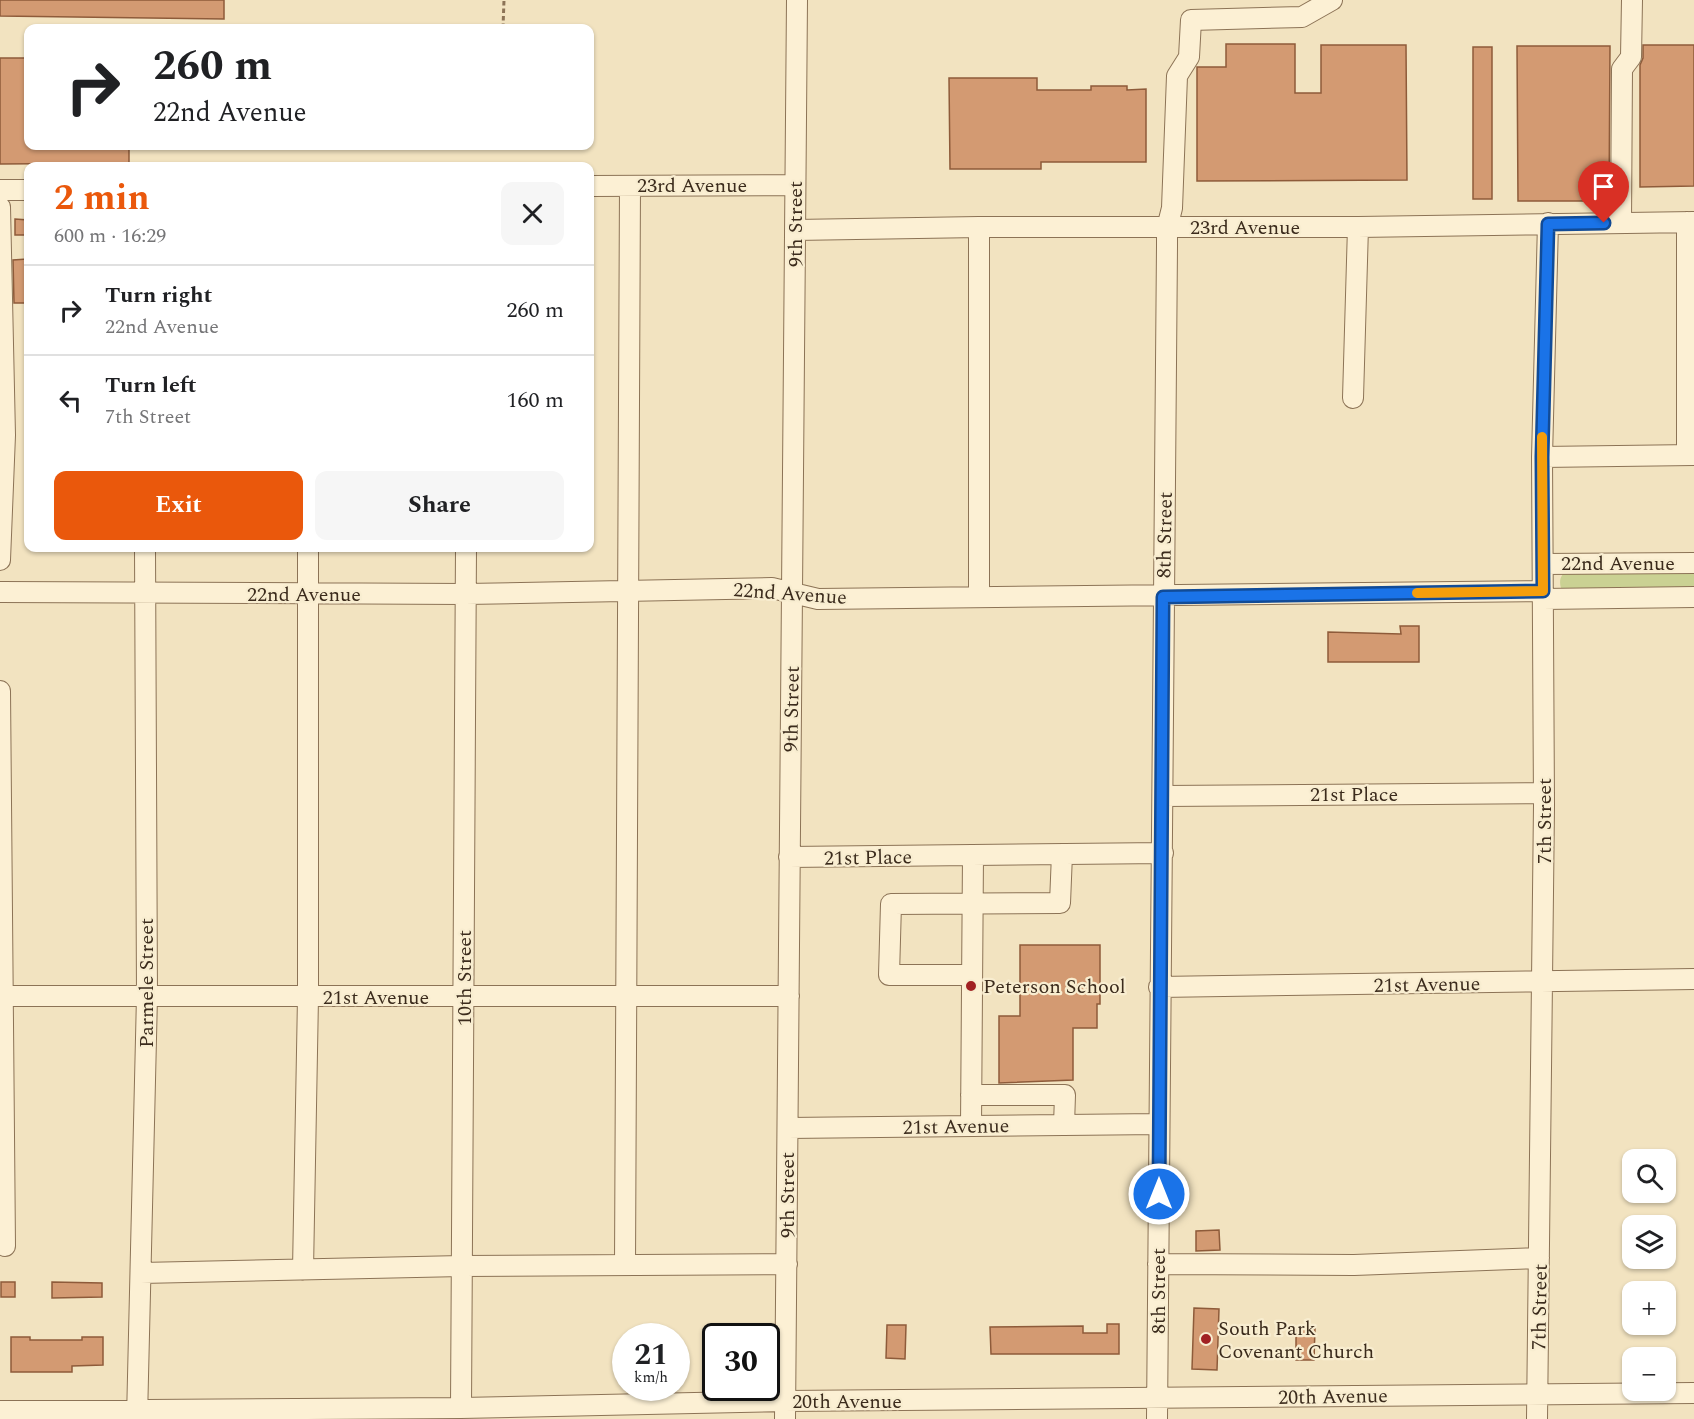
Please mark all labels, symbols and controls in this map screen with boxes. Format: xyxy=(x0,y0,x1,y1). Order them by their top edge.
text: 260 m xyxy=(153,35,272,98)
icon: right xyxy=(54,48,132,126)
text: 22nd Avenue xyxy=(153,92,307,134)
pin xyxy=(1578,161,1629,223)
icon: arrive xyxy=(1587,170,1620,203)
text: 2 min xyxy=(54,171,150,226)
street label: 23rd Avenue xyxy=(637,171,747,201)
street label: 9th Street xyxy=(781,181,811,267)
button: close xyxy=(501,182,564,245)
street label: 23rd Avenue xyxy=(1190,213,1300,243)
text: 600 m · 16:29 xyxy=(54,221,166,251)
text: Turn right xyxy=(105,279,212,312)
icon: right xyxy=(54,294,87,327)
text: 260 m xyxy=(507,294,564,327)
text: 22nd Avenue xyxy=(105,312,219,342)
text: Turn left xyxy=(105,369,197,402)
icon: left xyxy=(54,384,87,417)
text: 160 m xyxy=(507,384,564,417)
text: 7th Street xyxy=(105,402,191,432)
button: Exit xyxy=(54,471,303,540)
button: Share xyxy=(315,471,564,540)
street label: 8th Street xyxy=(1149,492,1181,578)
street label: 22nd Avenue xyxy=(1561,549,1675,579)
street label: 22nd Avenue xyxy=(732,575,848,613)
street label: 22nd Avenue xyxy=(247,580,361,610)
street label: 9th Street xyxy=(776,666,808,752)
street label: 7th Street xyxy=(1530,778,1560,864)
street label: 21st Place xyxy=(1310,780,1398,810)
street label: 21st Place xyxy=(824,842,912,874)
street label: Parmele Street xyxy=(132,918,162,1048)
street label: 10th Street xyxy=(450,930,480,1026)
street label: 21st Avenue xyxy=(1373,969,1481,1001)
place label: Peterson School xyxy=(983,972,1126,1002)
marker: Peterson School xyxy=(964,979,978,993)
street label: 21st Avenue xyxy=(323,983,429,1013)
street label: 21st Avenue xyxy=(902,1111,1010,1143)
map controls xyxy=(1622,1149,1676,1401)
button: search xyxy=(1622,1149,1676,1203)
street label: 9th Street xyxy=(773,1152,803,1238)
position arrow xyxy=(1127,1162,1191,1226)
button: layers xyxy=(1622,1215,1676,1269)
street label: 8th Street xyxy=(1144,1248,1174,1334)
street label: 7th Street xyxy=(1524,1264,1556,1350)
button: + xyxy=(1622,1281,1676,1335)
place label: South Park Covenant Church xyxy=(1218,1314,1374,1367)
speed limit sign: 30 xyxy=(702,1323,780,1401)
text: 21 xyxy=(634,1332,668,1378)
marker: South Park Covenant Church xyxy=(1199,1332,1213,1346)
button: − xyxy=(1622,1347,1676,1401)
text: km/h xyxy=(634,1366,668,1389)
street label: 20th Avenue xyxy=(1278,1381,1388,1413)
street label: 20th Avenue xyxy=(792,1387,902,1417)

